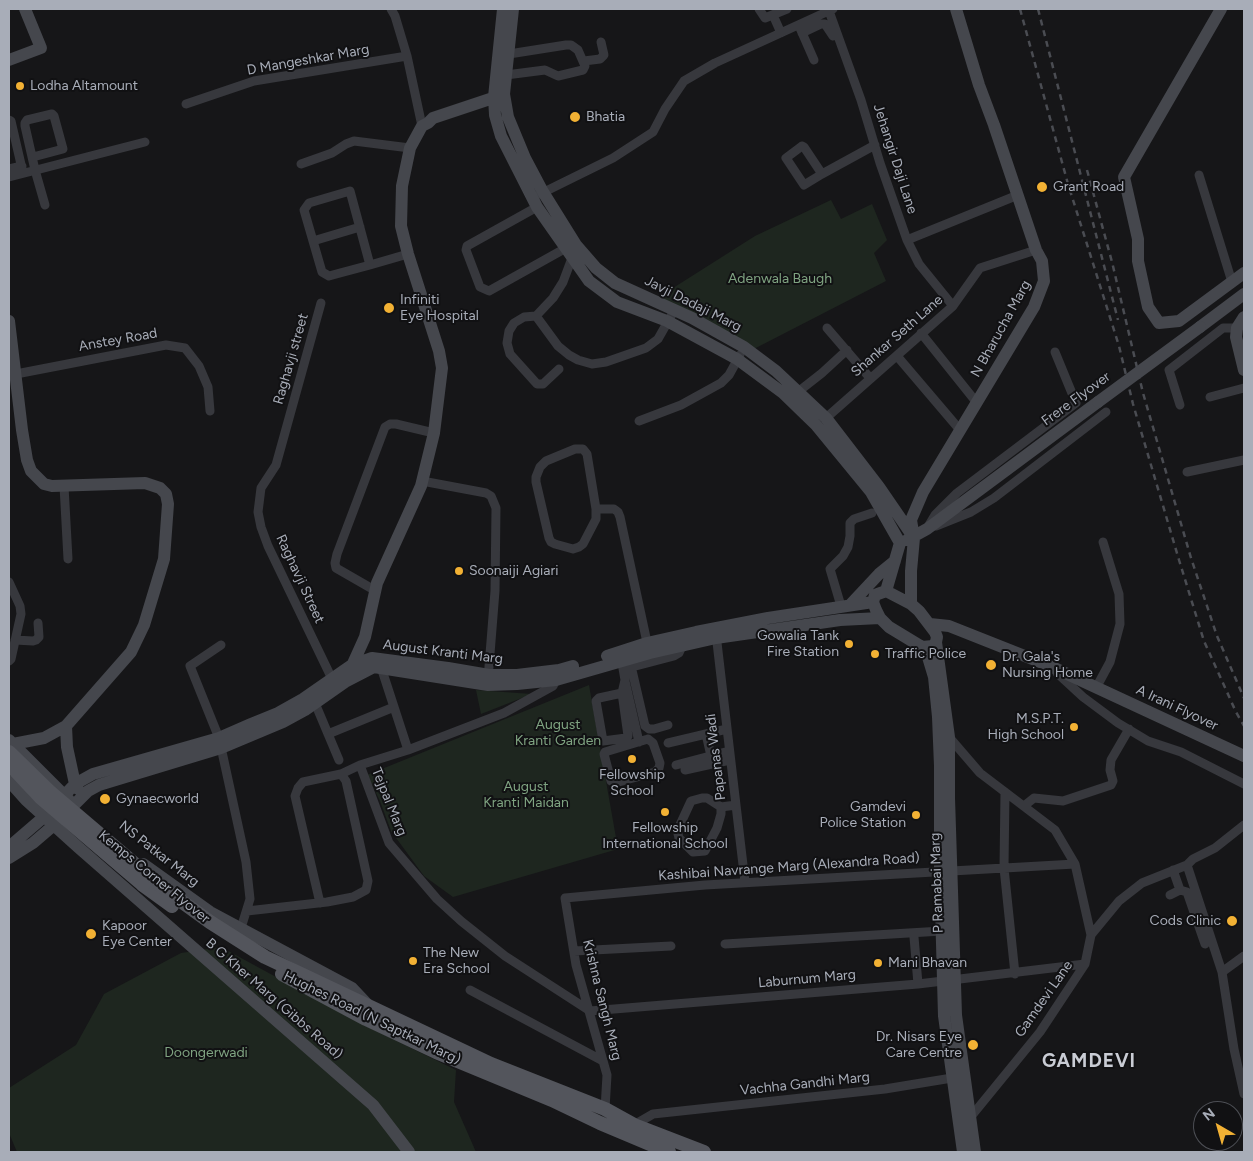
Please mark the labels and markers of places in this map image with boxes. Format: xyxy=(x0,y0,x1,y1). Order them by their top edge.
place label: Lodha Altamount xyxy=(30,78,138,94)
marker: Lodha Altamount xyxy=(14,80,26,92)
place label: Bhatia xyxy=(586,109,625,125)
marker: Bhatia xyxy=(568,110,582,124)
place label: Grant Road xyxy=(1053,179,1124,195)
marker: Grant Road xyxy=(1035,180,1049,194)
place label: Infiniti Eye Hospital xyxy=(400,292,479,324)
marker: Infiniti Eye Hospital xyxy=(382,301,396,315)
place label: Soonaiji Agiari xyxy=(469,563,558,579)
marker: Soonaiji Agiari xyxy=(453,565,465,577)
place label: Gowalia Tank Fire Station xyxy=(757,628,839,660)
marker: Gowalia Tank Fire Station xyxy=(843,638,855,650)
place label: Traffic Police xyxy=(885,646,966,662)
marker: Traffic Police xyxy=(869,648,881,660)
place label: Dr. Gala's Nursing Home xyxy=(1002,649,1093,682)
marker: Dr. Gala's Nursing Home xyxy=(984,658,998,672)
place label: M.S.P.T. High School xyxy=(987,711,1064,744)
marker: M.S.P.T. High School xyxy=(1068,721,1080,733)
marker: Fellowship School xyxy=(626,753,638,765)
place label: Fellowship School xyxy=(599,767,665,800)
place label: Gynaecworld xyxy=(116,791,199,807)
marker: Gynaecworld xyxy=(98,792,112,806)
place label: Gamdevi Police Station xyxy=(819,799,906,832)
marker: Fellowship International School xyxy=(659,806,671,818)
marker: Gamdevi Police Station xyxy=(910,809,922,821)
place label: Fellowship International School xyxy=(602,820,728,852)
place label: Cods Clinic xyxy=(1150,913,1221,929)
marker: Cods Clinic xyxy=(1225,914,1239,928)
place label: Kapoor Eye Center xyxy=(102,918,172,950)
marker: Kapoor Eye Center xyxy=(84,927,98,941)
place label: The New Era School xyxy=(423,945,490,978)
marker: The New Era School xyxy=(407,955,419,967)
place label: Mani Bhavan xyxy=(888,955,967,971)
marker: Mani Bhavan xyxy=(872,957,884,969)
place label: Dr. Nisars Eye Care Centre xyxy=(876,1029,962,1062)
marker: Dr. Nisars Eye Care Centre xyxy=(966,1038,980,1052)

